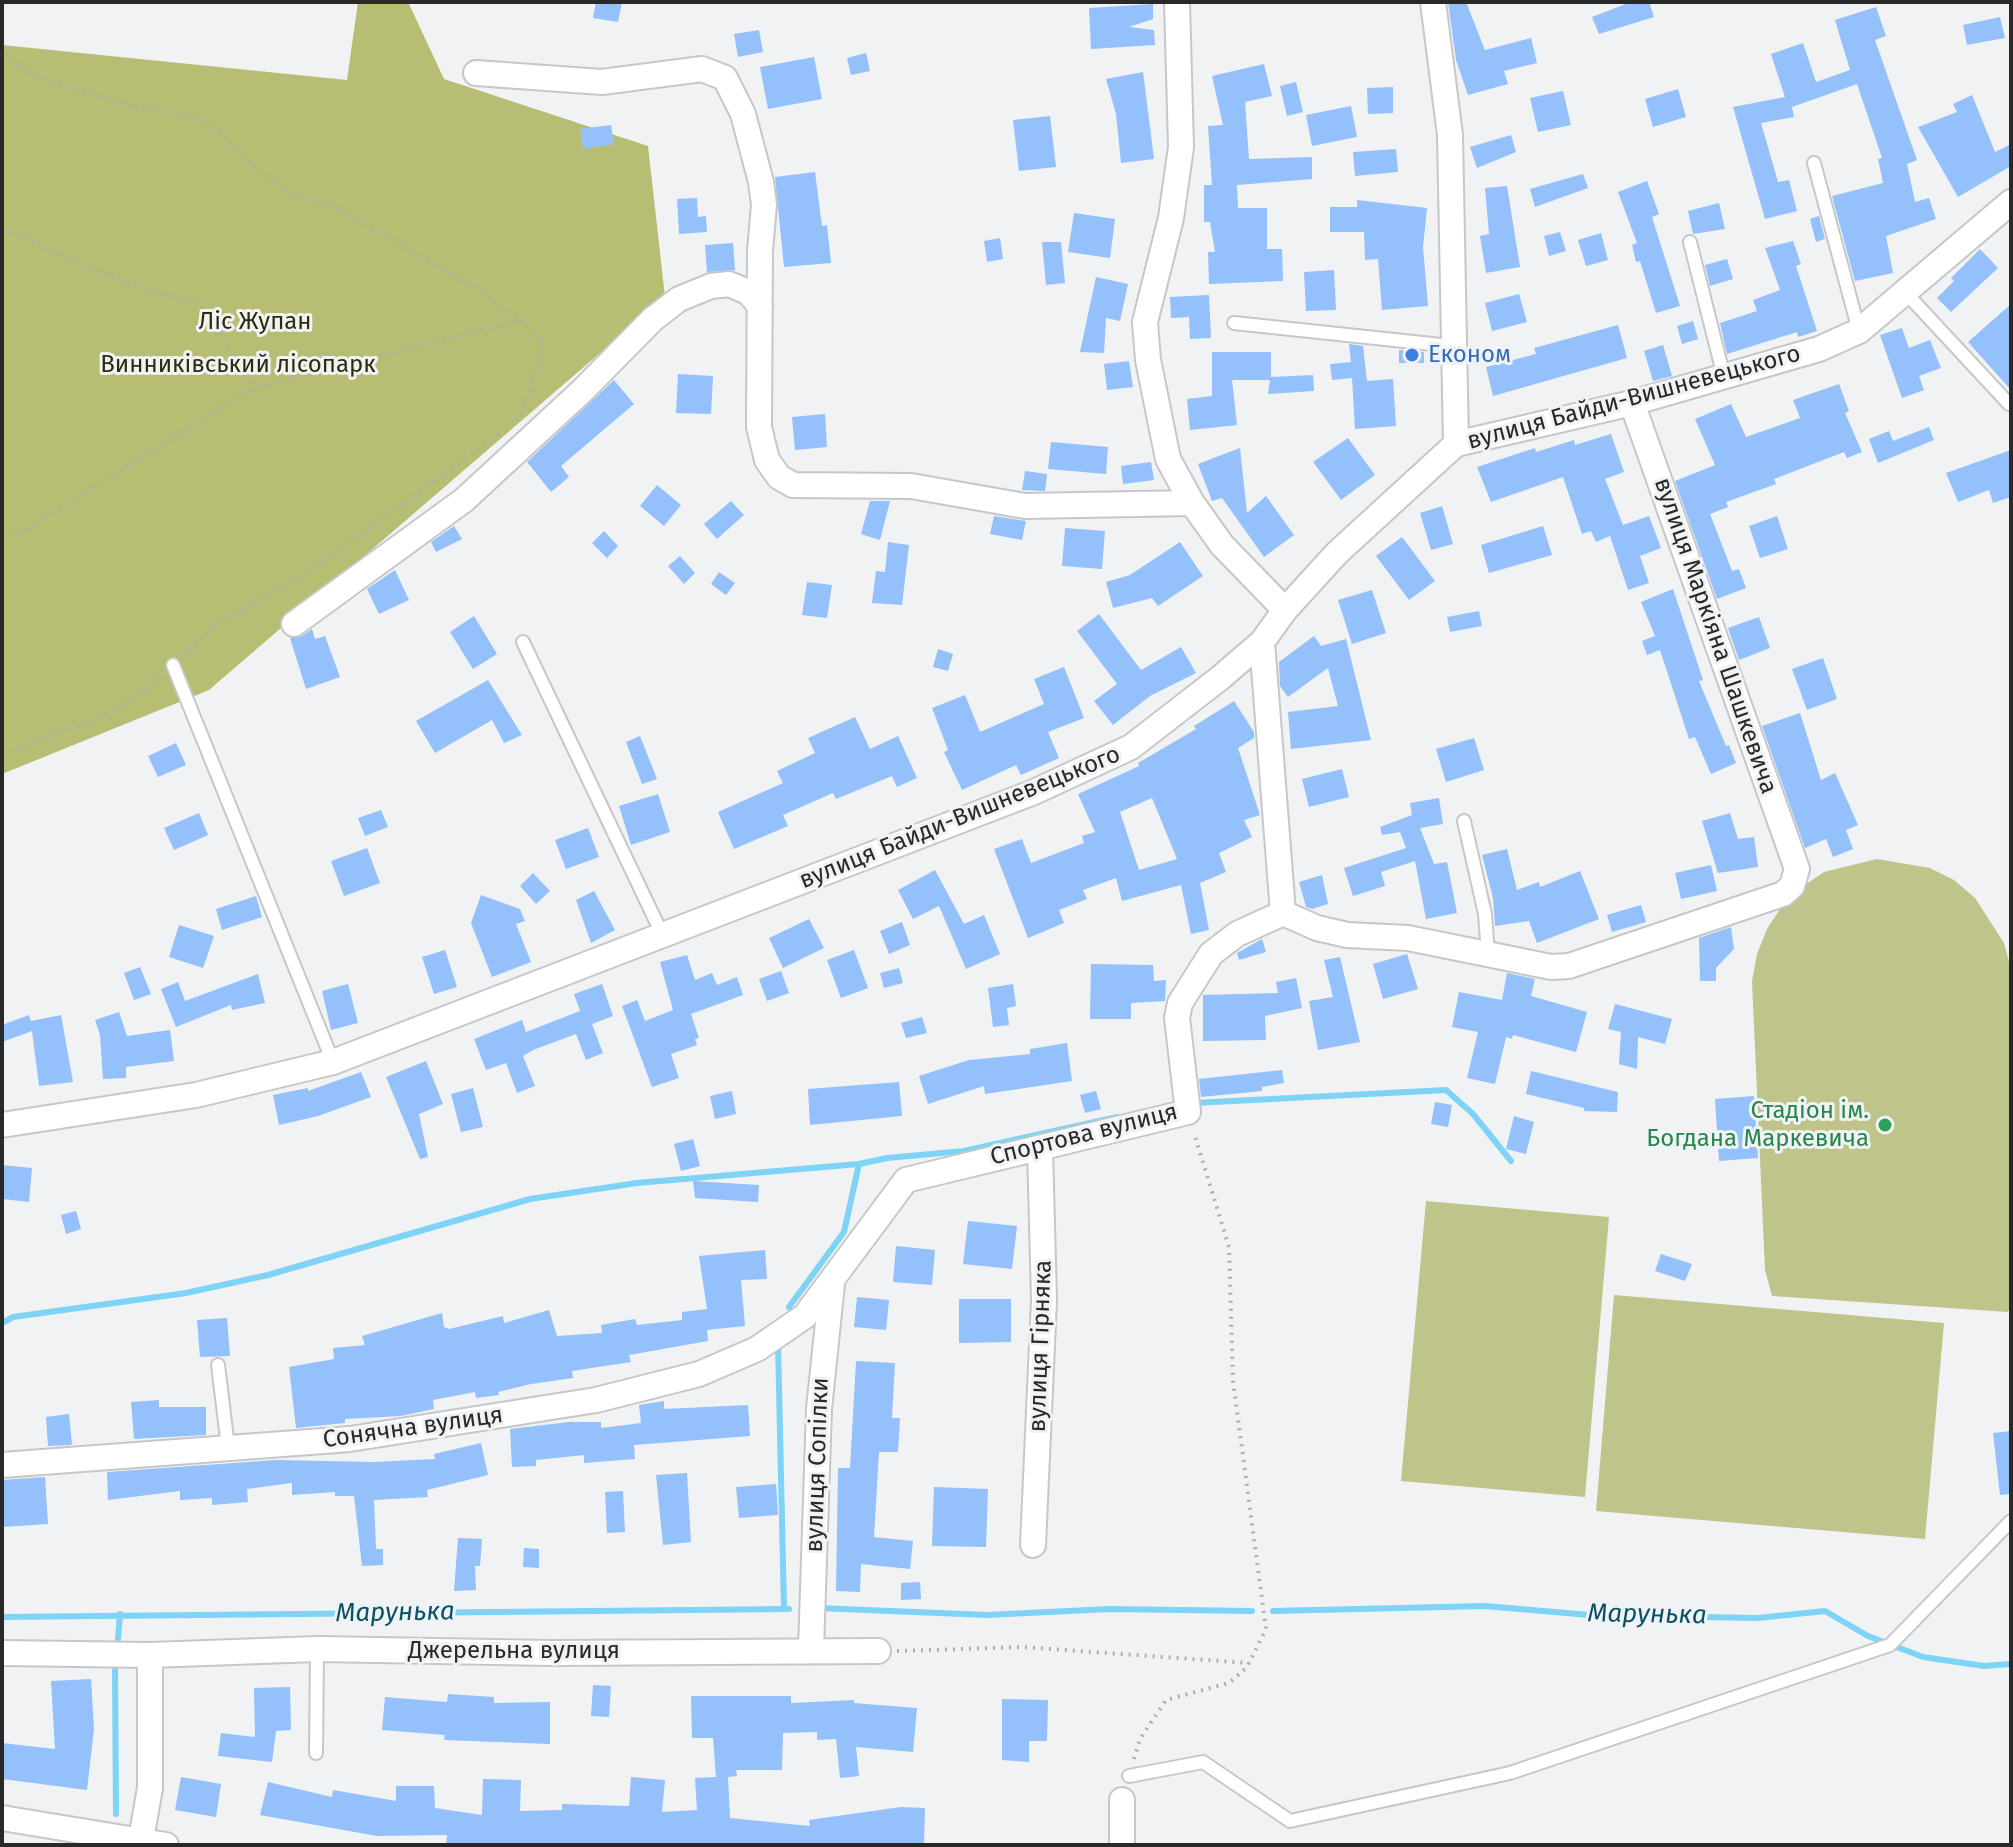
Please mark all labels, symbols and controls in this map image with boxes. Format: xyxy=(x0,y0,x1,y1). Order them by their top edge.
park label: Ліс Жупан xyxy=(198,308,312,336)
street label: вулиця Байди-Вишневецького xyxy=(1464,340,1804,456)
place label: Економ xyxy=(1428,341,1511,369)
marker: Економ xyxy=(1403,346,1421,364)
park label: Винниківський лісопарк xyxy=(100,351,376,379)
street label: вулиця Маркіяна Шашкевича xyxy=(1647,474,1783,798)
street label: вулиця Байди-Вишневецького xyxy=(795,740,1125,896)
place label: Стадіон ім. Богдана Маркевича xyxy=(1646,1097,1869,1153)
street label: Спортова вулиця xyxy=(987,1098,1181,1172)
marker: Стадіон ім. Богдана Маркевича xyxy=(1876,1116,1894,1134)
street label: вулиця Гірняка xyxy=(1024,1259,1058,1433)
street label: вулиця Сопілки xyxy=(801,1377,835,1553)
street label: Сонячна вулиця xyxy=(321,1401,505,1455)
water label: Марунька xyxy=(335,1596,455,1630)
water label: Марунька xyxy=(1587,1598,1707,1632)
street label: Джерельна вулиця xyxy=(408,1637,620,1665)

